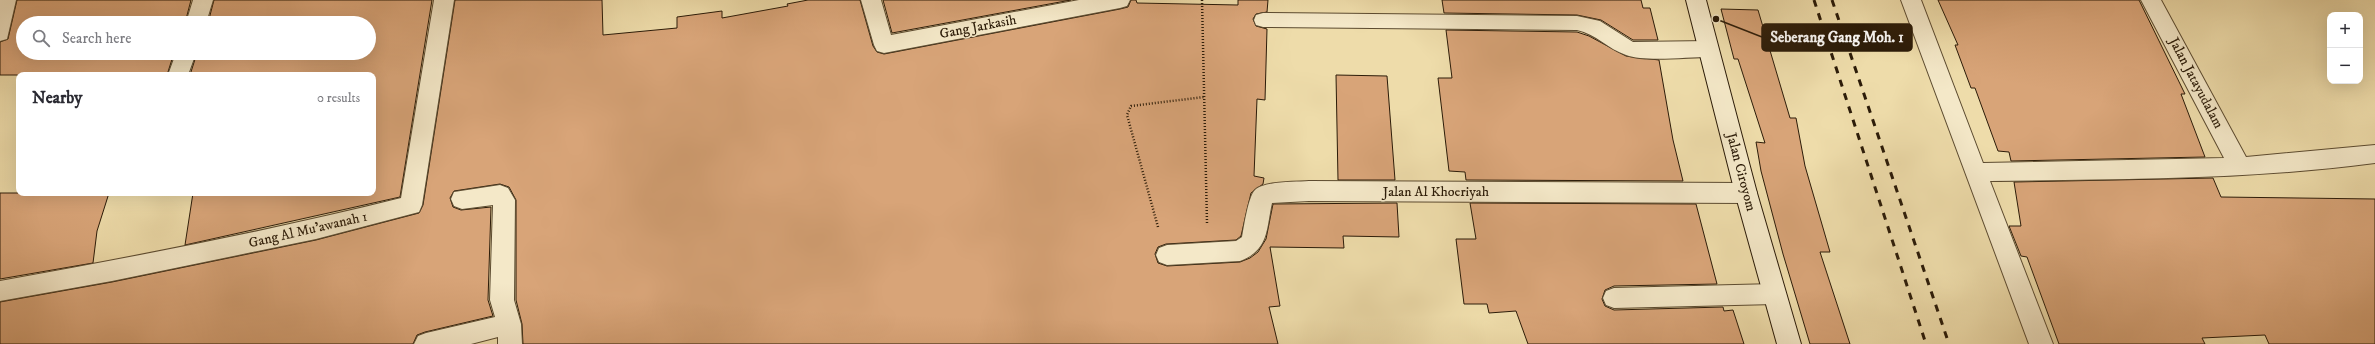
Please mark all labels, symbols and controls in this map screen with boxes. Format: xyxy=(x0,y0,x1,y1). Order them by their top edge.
street label: Gang Jarkasih xyxy=(938,11,1019,43)
map controls xyxy=(2327,12,2363,84)
button: + xyxy=(2327,12,2363,48)
search box xyxy=(16,16,376,60)
callout: Seberang Gang Moh. 1 xyxy=(1762,24,1912,51)
icon: search xyxy=(30,27,52,49)
text: Seberang Gang Moh. 1 xyxy=(1770,28,1904,47)
text: Search here xyxy=(62,29,131,48)
street label: Jalan Jatayudalam xyxy=(2164,33,2228,132)
button: − xyxy=(2327,48,2363,84)
text: Nearby xyxy=(32,87,82,109)
text: 0 results xyxy=(317,90,360,106)
street label: Jalan Ciroyom xyxy=(1721,129,1760,214)
street label: Jalan Al Khoeriyah xyxy=(1381,183,1490,201)
street label: Gang Al Mu'awanah 1 xyxy=(247,208,369,252)

